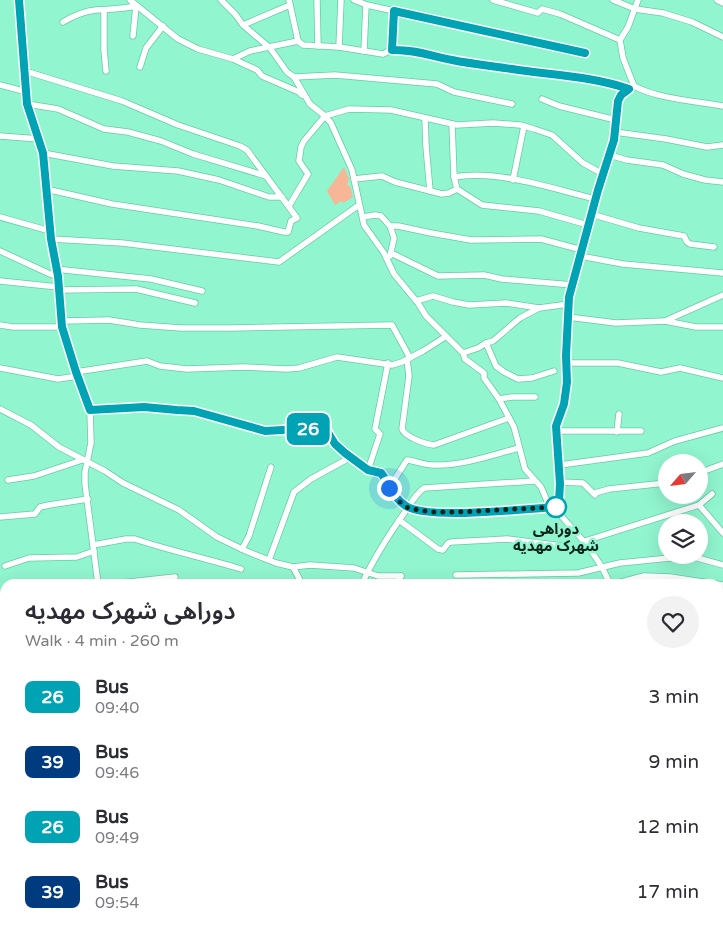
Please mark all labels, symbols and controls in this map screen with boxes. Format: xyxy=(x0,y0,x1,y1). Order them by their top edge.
line badge: 26 xyxy=(286,413,330,445)
text: 26 xyxy=(297,418,319,440)
north arrow xyxy=(658,454,708,504)
map controls xyxy=(658,454,708,564)
your location xyxy=(377,476,402,501)
marker: دوراهی شهرک مهدیه xyxy=(545,496,567,518)
button: layers xyxy=(658,514,708,564)
place label: دوراهی شهرک مهدیه xyxy=(513,520,599,555)
button: heart xyxy=(647,596,699,648)
text: دوراهی شهرک مهدیه xyxy=(25,597,236,626)
text: Walk · 4 min · 260 m xyxy=(25,631,179,651)
text: Bus xyxy=(95,676,129,698)
text: 26 xyxy=(41,686,64,708)
text: 3 min xyxy=(648,686,699,708)
text: 09:40 xyxy=(95,698,139,718)
text: Bus xyxy=(95,741,129,763)
text: 39 xyxy=(41,751,64,773)
text: 9 min xyxy=(648,751,699,773)
text: 09:46 xyxy=(95,763,139,783)
text: Bus xyxy=(95,806,129,828)
text: 26 xyxy=(41,816,64,838)
text: 12 min xyxy=(636,816,699,838)
text: 09:49 xyxy=(95,828,139,848)
text: Bus xyxy=(95,871,129,893)
text: 39 xyxy=(41,881,64,903)
text: 17 min xyxy=(636,881,699,903)
text: 09:54 xyxy=(95,893,139,913)

